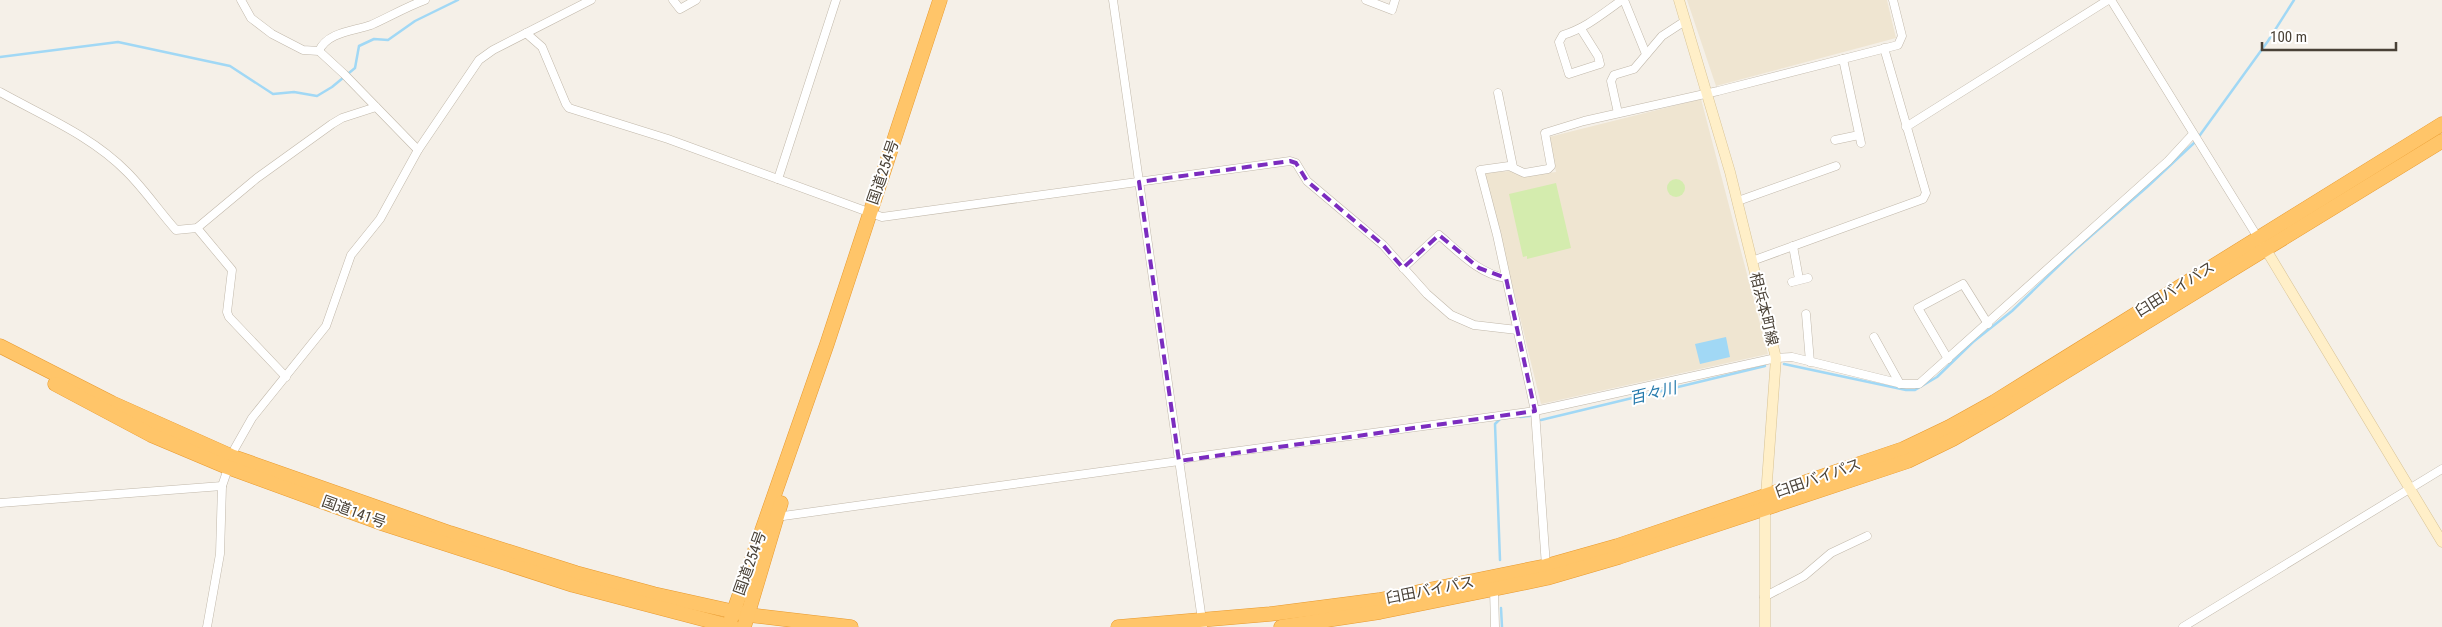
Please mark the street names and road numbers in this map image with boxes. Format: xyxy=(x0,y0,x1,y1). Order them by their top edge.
street label: 国道254号 xyxy=(864,137,902,207)
street label: 臼田バイパス xyxy=(2132,258,2218,320)
street label: 相浜本町線 xyxy=(1746,270,1782,348)
street label: 臼田バイパス xyxy=(1773,455,1863,501)
street label: 国道141号 xyxy=(319,492,389,532)
street label: 国道254号 xyxy=(730,528,770,598)
street label: 臼田バイパス xyxy=(1384,573,1476,607)

